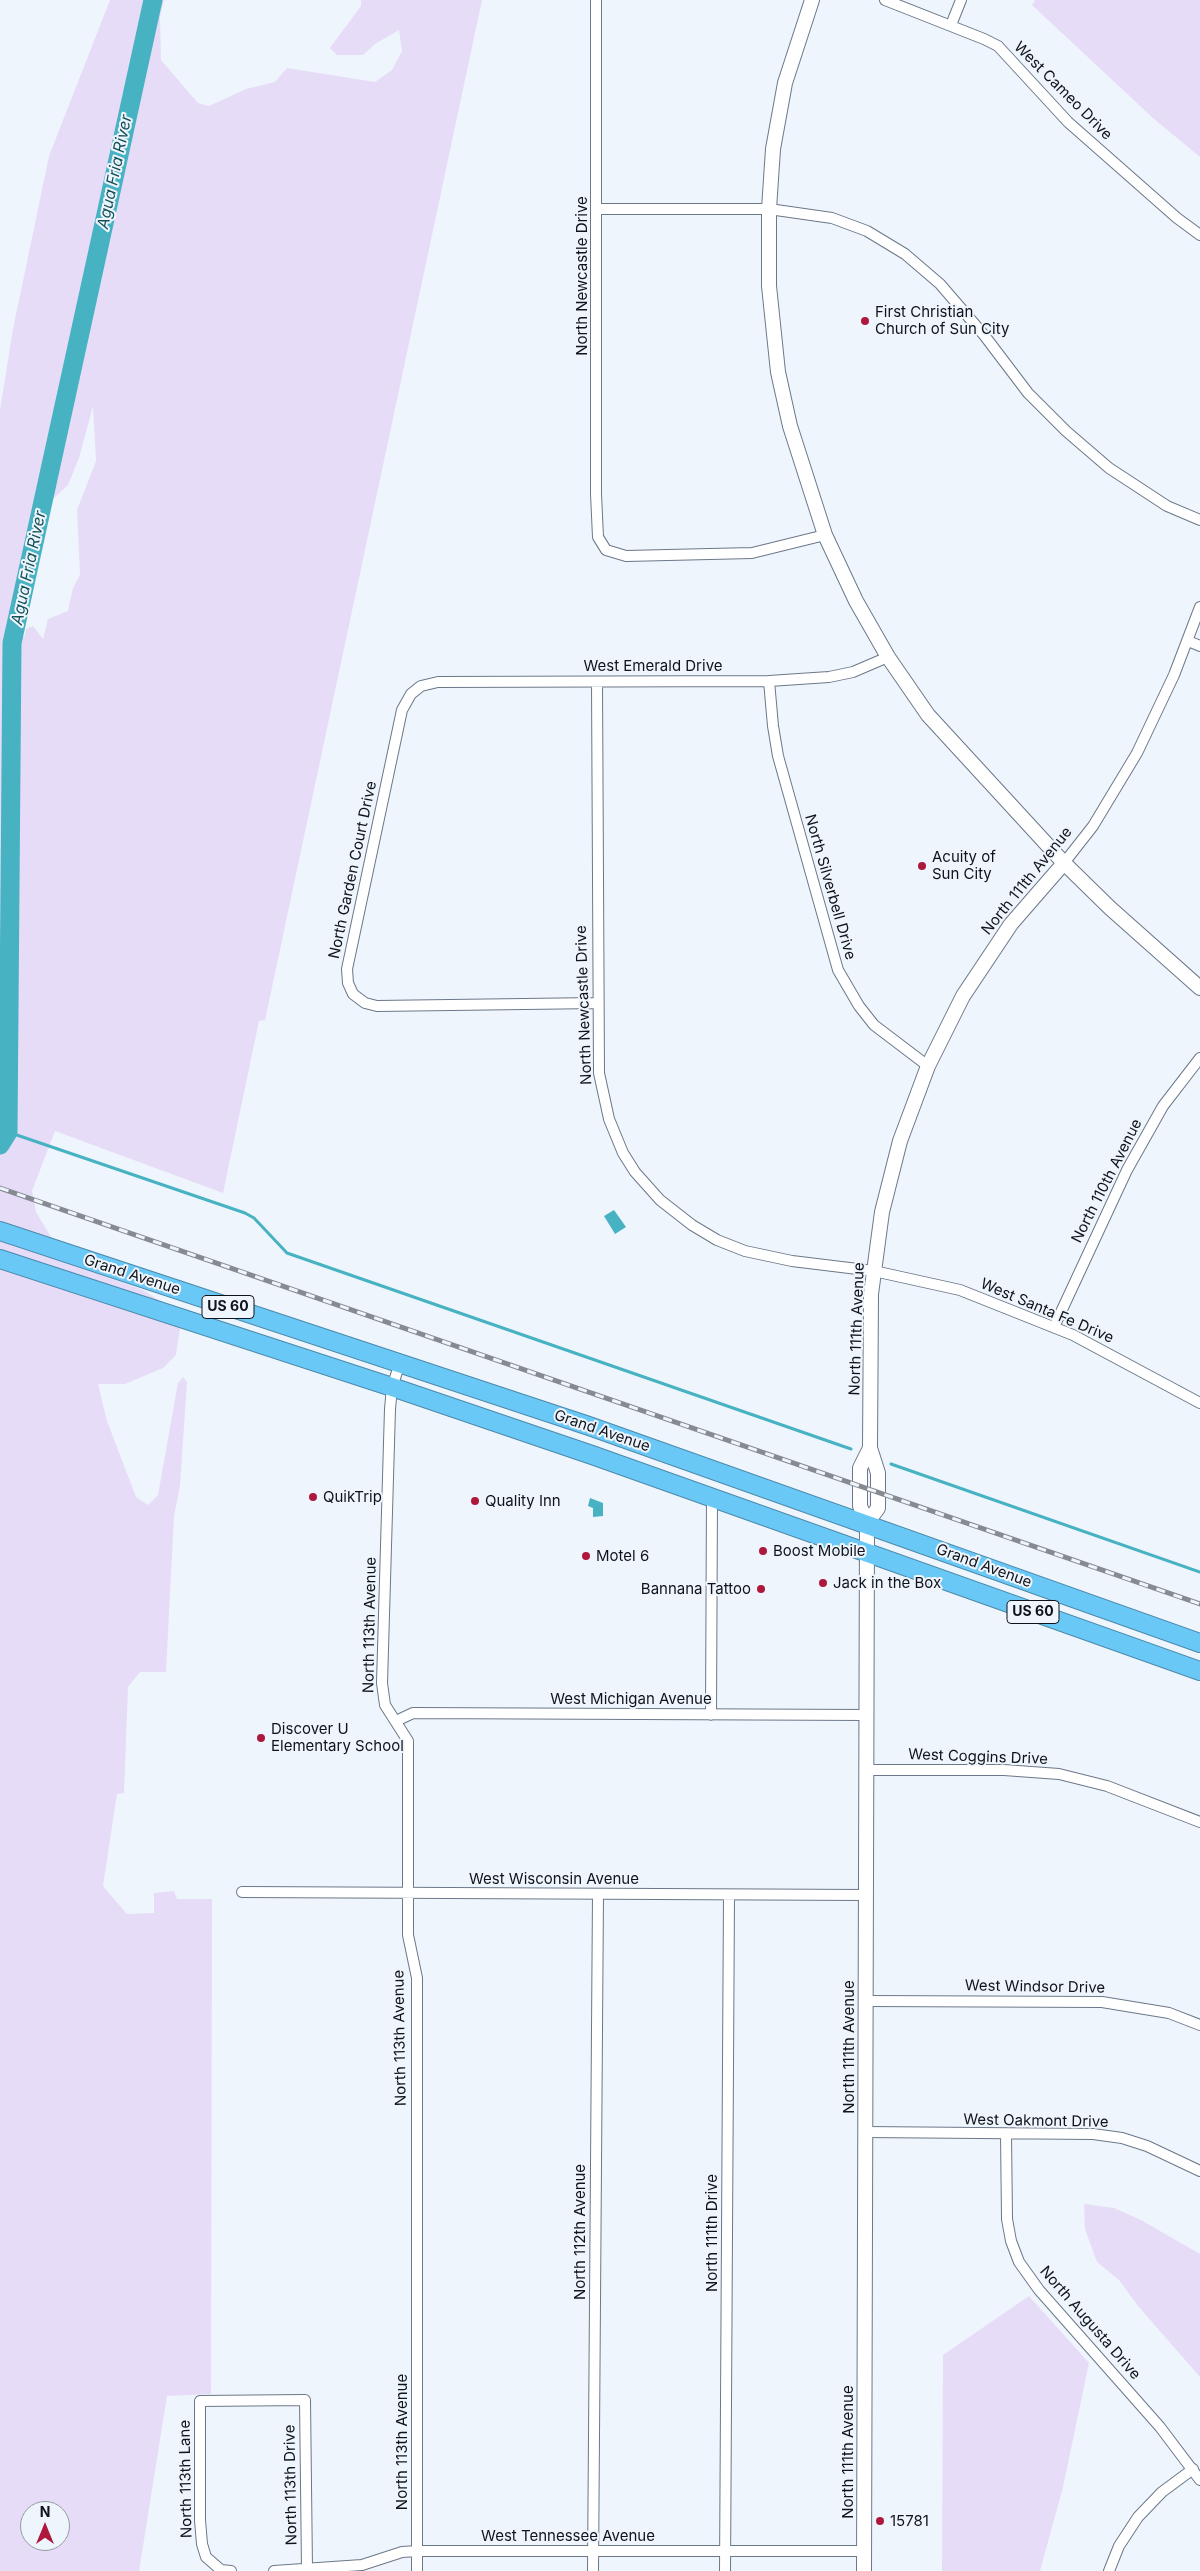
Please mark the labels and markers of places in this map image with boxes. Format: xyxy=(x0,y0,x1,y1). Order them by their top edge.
place label: First Christian Church of Sun City xyxy=(875,303,1009,338)
marker: First Christian Church of Sun City xyxy=(859,315,871,327)
place label: Acuity of Sun City xyxy=(932,848,996,883)
marker: Acuity of Sun City xyxy=(916,860,928,872)
place label: QuikTrip xyxy=(323,1488,382,1506)
marker: QuikTrip xyxy=(307,1491,319,1503)
place label: Quality Inn xyxy=(485,1492,561,1510)
marker: Quality Inn xyxy=(469,1495,481,1507)
place label: Boost Mobile xyxy=(773,1542,866,1560)
marker: Boost Mobile xyxy=(757,1545,769,1557)
place label: Motel 6 xyxy=(596,1547,649,1565)
marker: Motel 6 xyxy=(580,1550,592,1562)
place label: Jack in the Box xyxy=(833,1574,941,1592)
marker: Jack in the Box xyxy=(817,1577,829,1589)
place label: Bannana Tattoo xyxy=(641,1580,751,1598)
marker: Bannana Tattoo xyxy=(755,1583,767,1595)
place label: Discover U Elementary School xyxy=(271,1720,404,1755)
marker: Discover U Elementary School xyxy=(255,1732,267,1744)
place label: 15781 xyxy=(890,2512,929,2530)
marker: 15781 xyxy=(874,2515,886,2527)

